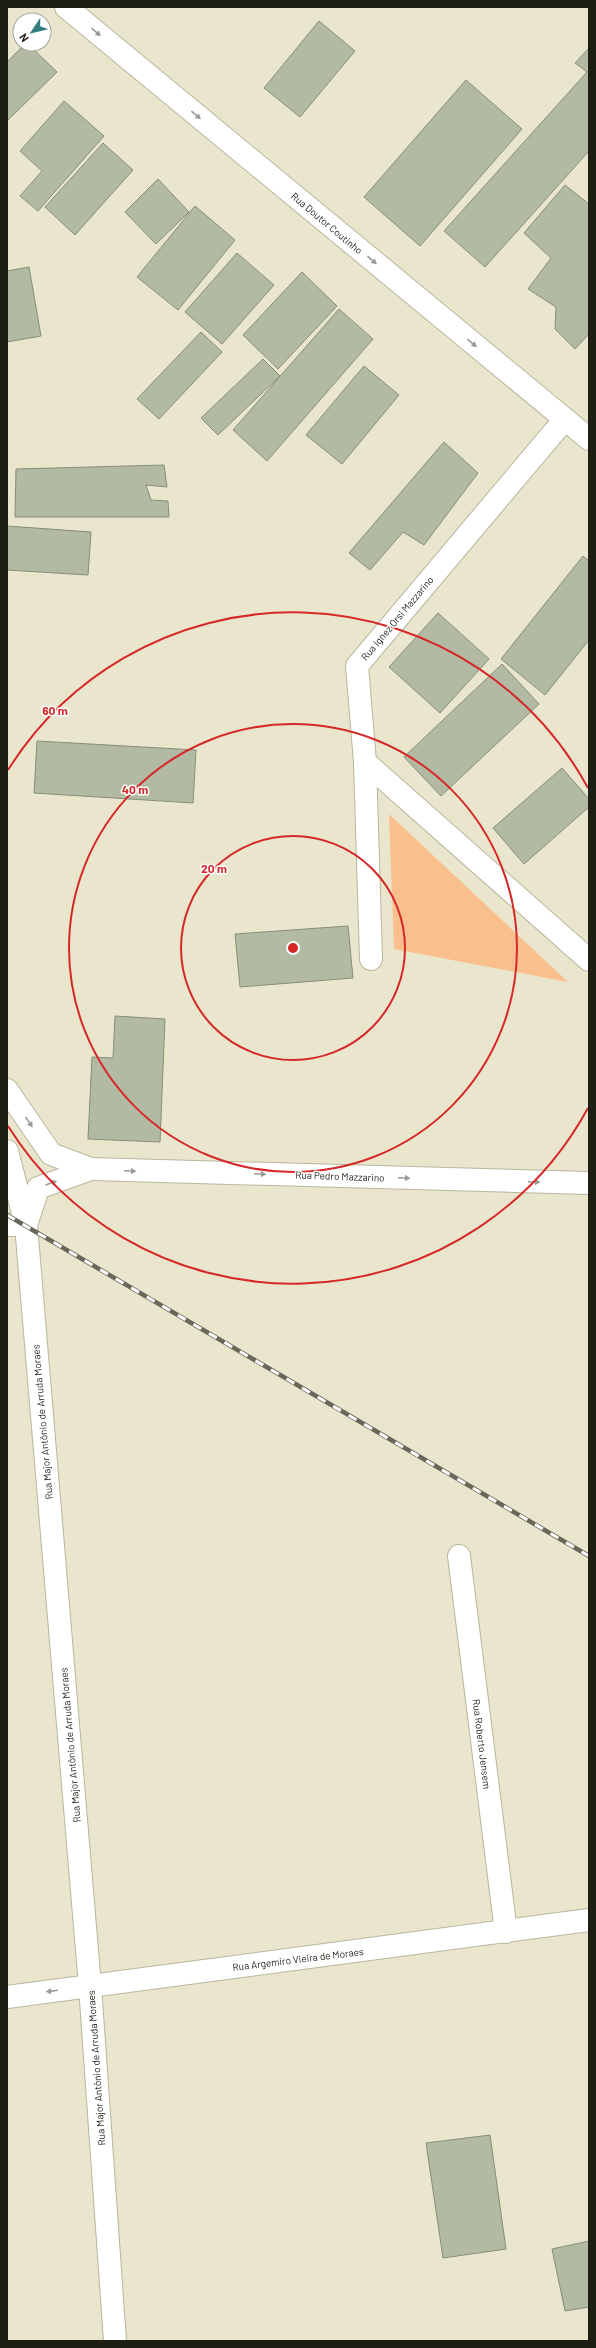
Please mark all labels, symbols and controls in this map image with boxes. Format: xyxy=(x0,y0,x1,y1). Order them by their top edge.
north arrow xyxy=(12,12,52,52)
one-way arrow xyxy=(90,27,101,36)
text: N xyxy=(16,31,31,45)
one-way arrow xyxy=(191,110,201,119)
street label: Rua Doutor Coutinho xyxy=(289,190,365,256)
one-way arrow xyxy=(366,255,377,264)
one-way arrow xyxy=(467,338,478,347)
street label: Rua Ignez Orsi Mazzarino xyxy=(358,574,436,662)
text: 60 m xyxy=(42,703,68,717)
text: 40 m xyxy=(122,782,148,796)
text: 20 m xyxy=(201,861,227,875)
centre of rings xyxy=(286,941,300,955)
one-way arrow xyxy=(25,1117,33,1127)
one-way arrow xyxy=(124,1167,136,1174)
street label: Rua Pedro Mazzarino xyxy=(295,1168,385,1184)
one-way arrow xyxy=(254,1171,267,1177)
one-way arrow xyxy=(398,1175,411,1181)
one-way arrow xyxy=(528,1178,540,1185)
one-way arrow xyxy=(45,1180,57,1186)
street label: Rua Major Antônio de Arruda Moraes xyxy=(29,1344,55,1500)
street label: Rua Major Antônio de Arruda Moraes xyxy=(57,1667,83,1823)
street label: Rua Roberto Jensem xyxy=(471,1698,493,1790)
street label: Rua Argemiro Vieira de Moraes xyxy=(232,1945,364,1973)
one-way arrow xyxy=(46,1988,58,1994)
street label: Rua Major Antônio de Arruda Moraes xyxy=(85,1990,107,2146)

